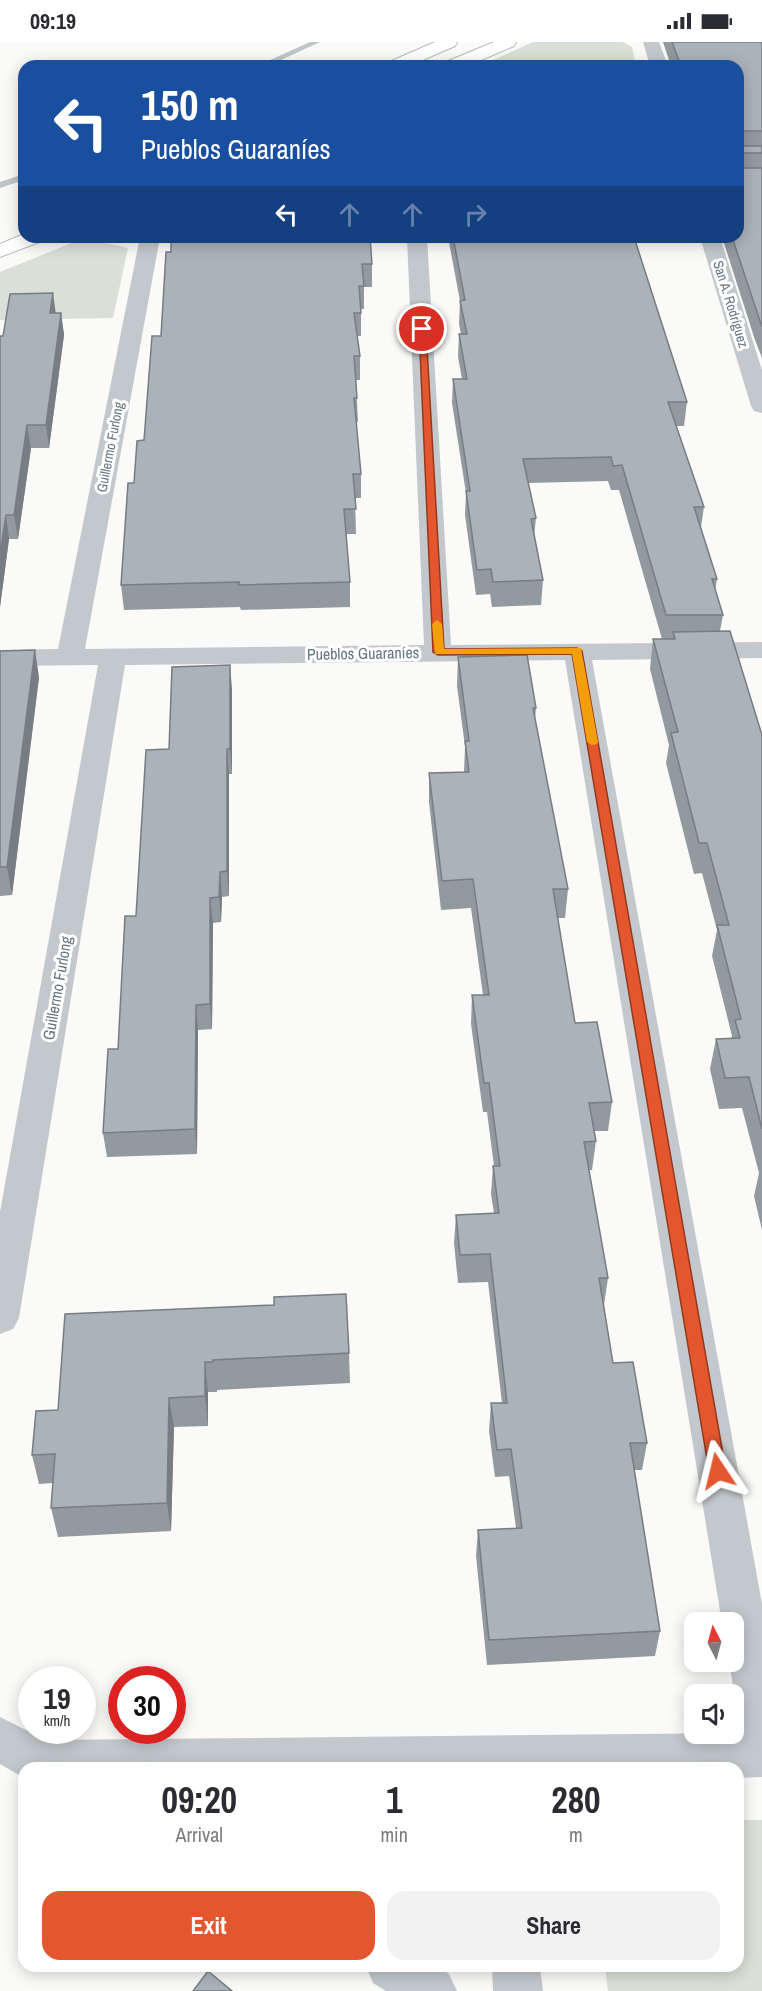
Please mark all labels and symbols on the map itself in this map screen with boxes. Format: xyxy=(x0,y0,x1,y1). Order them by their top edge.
street label: San A. Rodríguez xyxy=(709,258,753,350)
pin xyxy=(396,303,447,354)
street label: Guillermo Furlong xyxy=(92,400,128,494)
street label: Pueblos Guaraníes xyxy=(307,641,419,665)
street label: Guillermo Furlong xyxy=(37,934,77,1042)
position arrow xyxy=(686,1439,750,1503)
north arrow xyxy=(684,1612,744,1672)
speed limit sign: 30 xyxy=(108,1666,186,1744)

